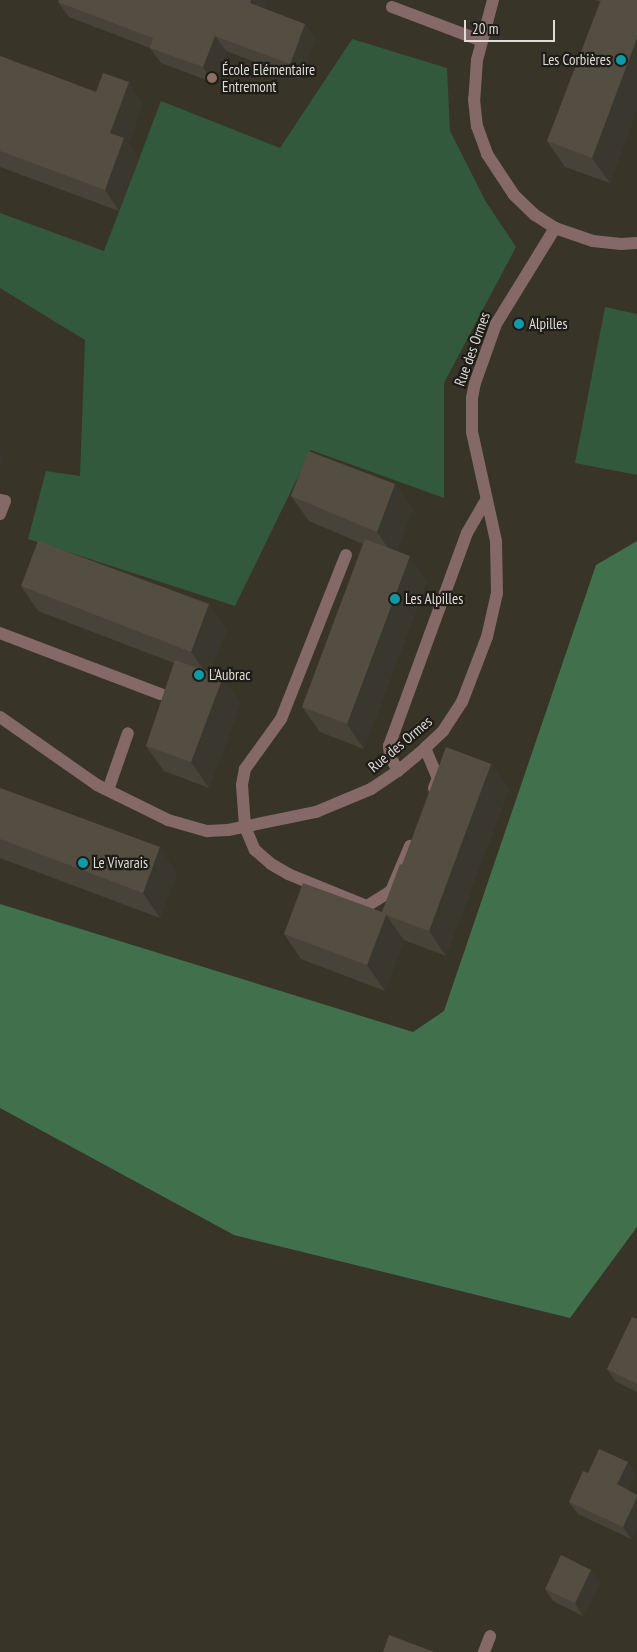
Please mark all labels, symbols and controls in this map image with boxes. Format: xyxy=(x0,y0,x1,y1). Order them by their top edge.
scale bar xyxy=(467,10,558,42)
text: 20 m xyxy=(472,19,498,38)
place label: Les Corbières xyxy=(543,51,611,69)
marker: Les Corbières xyxy=(615,54,627,66)
place label: École Elémentaire Entremont xyxy=(222,60,315,95)
marker: École Elémentaire Entremont xyxy=(206,72,218,84)
street label: Rue des Ormes xyxy=(450,310,494,388)
place label: Alpilles xyxy=(529,315,568,333)
marker: Alpilles xyxy=(513,318,525,330)
place label: Les Alpilles xyxy=(405,590,464,608)
marker: Les Alpilles xyxy=(389,593,401,605)
place label: L'Aubrac xyxy=(209,666,250,684)
marker: L'Aubrac xyxy=(193,669,205,681)
street label: Rue des Ormes xyxy=(365,712,435,776)
place label: Le Vivarais xyxy=(93,854,148,872)
marker: Le Vivarais xyxy=(77,857,89,869)

